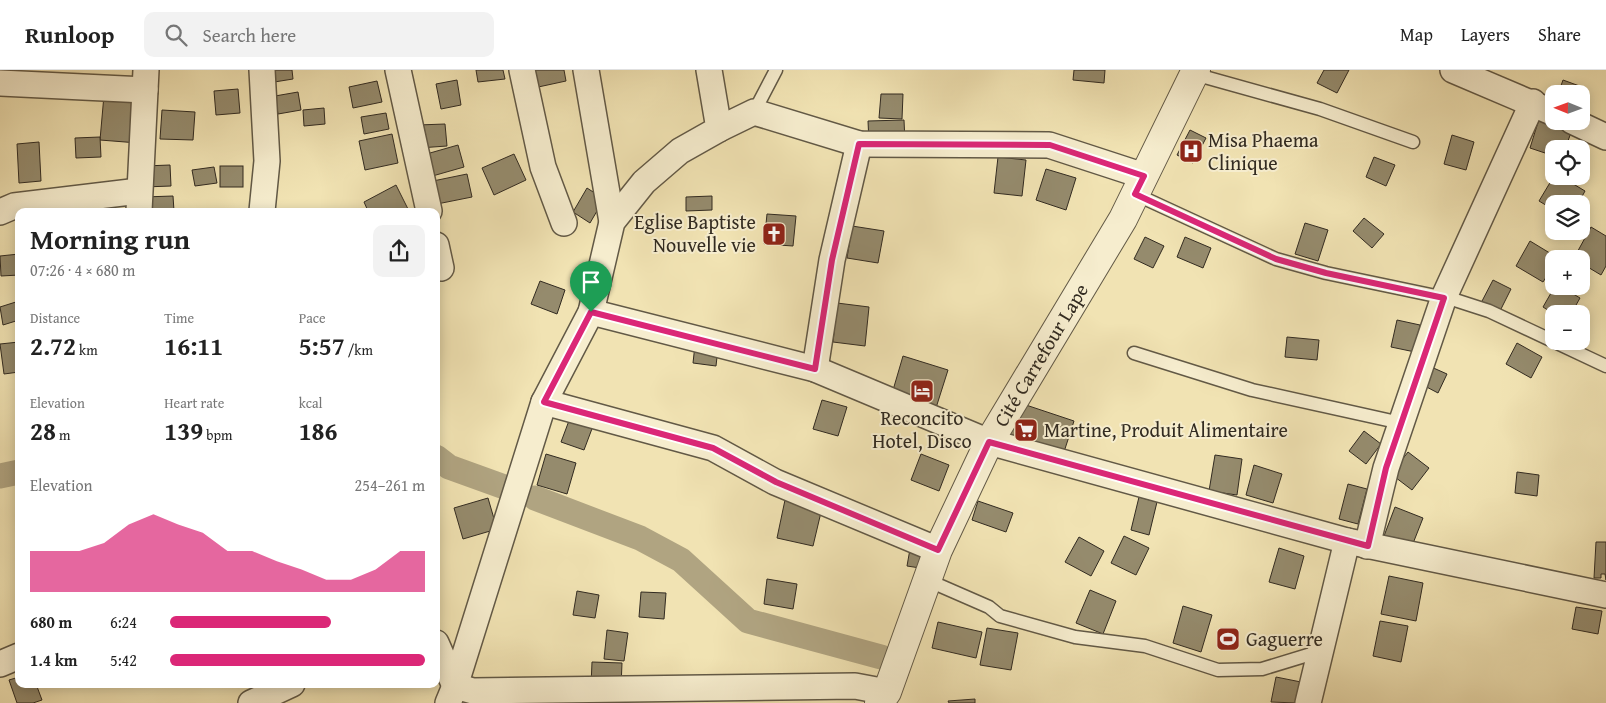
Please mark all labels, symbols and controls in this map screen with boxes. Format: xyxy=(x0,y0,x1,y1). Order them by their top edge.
search box xyxy=(144,12,494,57)
text: Runloop xyxy=(25,17,114,52)
icon: search xyxy=(162,21,190,49)
text: Search here xyxy=(202,21,296,49)
text: Map xyxy=(1400,21,1433,48)
text: Layers xyxy=(1461,21,1510,48)
text: Share xyxy=(1538,21,1581,48)
north arrow xyxy=(1545,85,1590,130)
map controls xyxy=(1545,85,1590,350)
place label: Misa Phaema Clinique xyxy=(1208,125,1319,177)
hospital icon: Misa Phaema Clinique xyxy=(1178,138,1204,164)
button: locate xyxy=(1545,140,1590,185)
button: layers xyxy=(1545,195,1590,240)
place label: Eglise Baptiste Nouvelle vie xyxy=(634,207,756,259)
text: Morning run xyxy=(30,218,190,259)
church icon: Eglise Baptiste Nouvelle vie xyxy=(761,221,787,247)
button: share xyxy=(373,225,425,277)
button: + xyxy=(1545,250,1590,295)
text: 07:26 · 4 × 680 m xyxy=(30,258,135,282)
pin xyxy=(570,261,612,312)
icon: arrive xyxy=(577,268,605,296)
street label: Cité Carrefour Lape xyxy=(986,278,1095,432)
button: − xyxy=(1545,305,1590,350)
text: Distance xyxy=(30,308,80,328)
text: Time xyxy=(164,308,194,328)
text: Pace xyxy=(299,308,326,328)
text: 2.72 xyxy=(30,328,76,364)
text: 16:11 xyxy=(164,328,223,364)
text: 5:57 xyxy=(299,328,345,364)
text: km xyxy=(76,340,98,360)
text: /km xyxy=(345,340,373,360)
hotel icon: Reconcito Hotel, Disco xyxy=(909,378,935,404)
text: Elevation xyxy=(30,393,85,413)
text: Heart rate xyxy=(164,393,224,413)
text: kcal xyxy=(299,393,323,413)
place label: Reconcito Hotel, Disco xyxy=(872,403,972,455)
text: 28 xyxy=(30,413,56,449)
text: 139 xyxy=(164,413,203,449)
text: 186 xyxy=(299,413,338,449)
place label: Martine, Produit Alimentaire xyxy=(1044,415,1288,444)
supermarket icon: Martine, Produit Alimentaire xyxy=(1013,417,1039,443)
text: m xyxy=(56,425,70,445)
text: bpm xyxy=(203,425,233,445)
text: Elevation xyxy=(30,473,93,497)
text: 254–261 m xyxy=(355,473,425,497)
text: 680 m xyxy=(30,610,72,634)
text: 6:24 xyxy=(110,610,137,634)
place label: Gaguerre xyxy=(1246,624,1323,653)
sports icon: Gaguerre xyxy=(1215,626,1241,652)
text: 1.4 km xyxy=(30,648,77,672)
text: 5:42 xyxy=(110,648,137,672)

